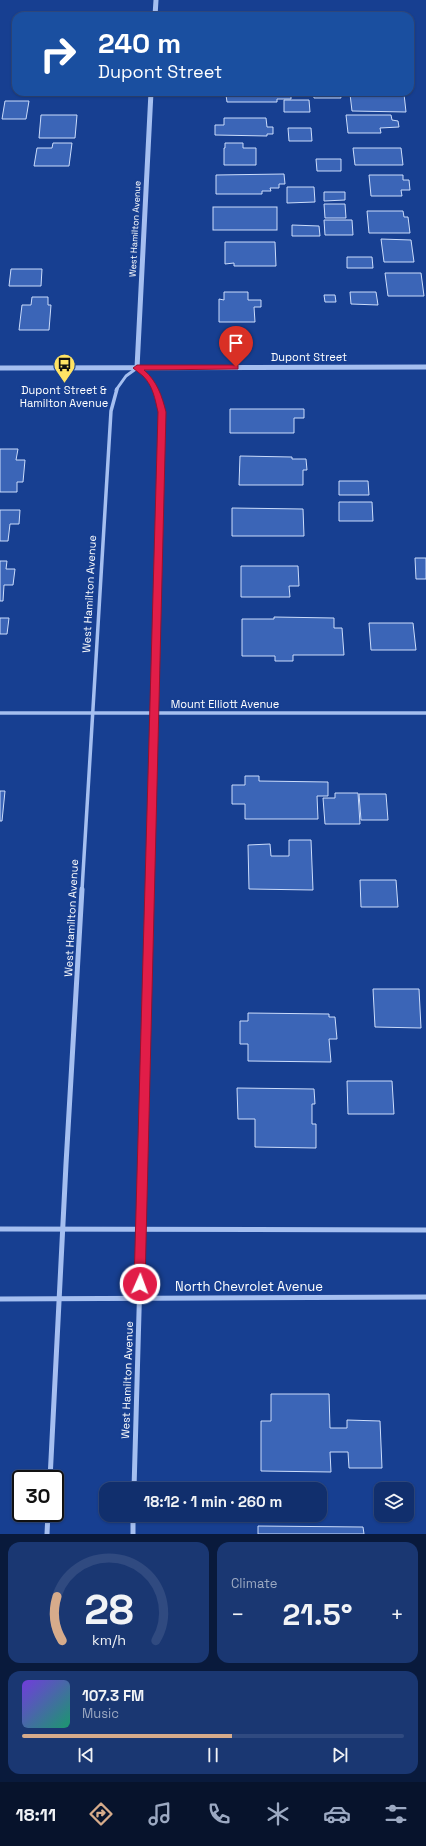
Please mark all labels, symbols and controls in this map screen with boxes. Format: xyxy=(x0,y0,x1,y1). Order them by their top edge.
text: 240 m xyxy=(98,25,181,61)
icon: right xyxy=(32,28,84,80)
text: Dupont Street xyxy=(98,60,222,83)
street label: West Hamilton Avenue xyxy=(126,181,144,277)
pin xyxy=(219,326,253,367)
icon: arrive xyxy=(225,332,247,354)
street label: Dupont Street xyxy=(271,350,347,364)
bus stop icon: Dupont Street & Hamilton Avenue xyxy=(51,351,77,384)
place label: Dupont Street & Hamilton Avenue xyxy=(20,383,108,410)
street label: West Hamilton Avenue xyxy=(79,535,99,653)
street label: Mount Elliott Avenue xyxy=(171,697,279,711)
street label: West Hamilton Avenue xyxy=(61,859,81,977)
position arrow xyxy=(119,1263,161,1305)
street label: North Chevrolet Avenue xyxy=(175,1278,323,1295)
street label: West Hamilton Avenue xyxy=(118,1321,136,1439)
speed limit sign: 30 xyxy=(12,1470,64,1522)
map controls xyxy=(374,1482,414,1522)
button: layers xyxy=(374,1482,414,1522)
text: 18:12 · 1 min · 260 m xyxy=(144,1492,282,1511)
text: Climate xyxy=(231,1575,277,1592)
text: 28 xyxy=(84,1582,133,1635)
text: 21.5° xyxy=(282,1595,353,1634)
text: − xyxy=(231,1600,245,1628)
text: + xyxy=(390,1600,404,1628)
text: km/h xyxy=(91,1630,126,1648)
text: 107.3 FM xyxy=(82,1686,144,1705)
text: Music xyxy=(82,1705,119,1722)
icon: previous xyxy=(75,1744,97,1766)
icon: pause xyxy=(202,1744,224,1766)
icon: next xyxy=(329,1744,351,1766)
icon: directions xyxy=(87,1800,115,1828)
icon: music xyxy=(146,1800,174,1828)
icon: phone xyxy=(205,1800,233,1828)
icon: climate xyxy=(264,1800,292,1828)
icon: car xyxy=(323,1800,351,1828)
icon: filters xyxy=(382,1800,410,1828)
text: 18:11 xyxy=(16,1803,56,1826)

